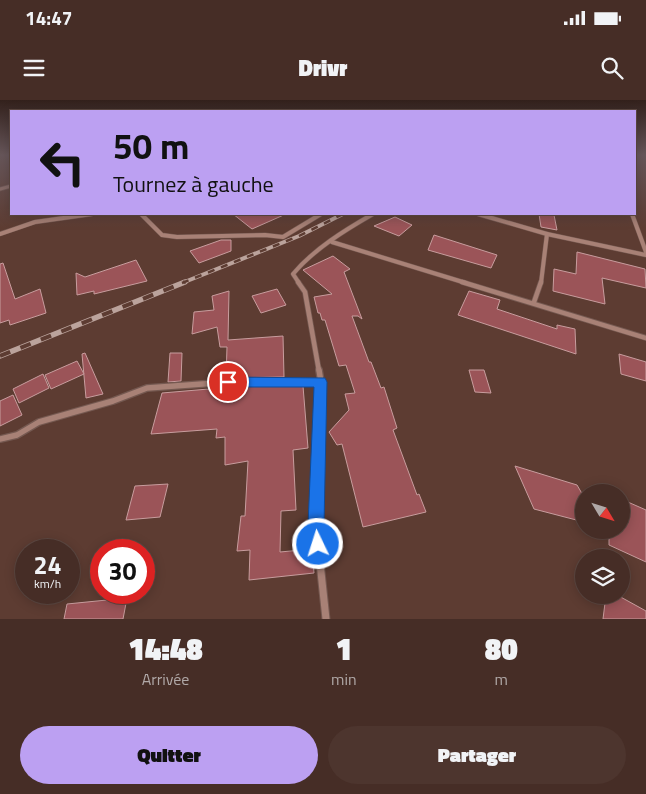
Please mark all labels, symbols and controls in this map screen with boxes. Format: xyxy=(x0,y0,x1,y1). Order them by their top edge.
text: 14:47 xyxy=(25,3,72,32)
text: Drivr xyxy=(299,51,347,85)
icon: menu xyxy=(20,54,48,82)
icon: search xyxy=(598,54,626,82)
text: 50 m xyxy=(113,119,189,173)
icon: left xyxy=(30,130,95,195)
text: Tournez à gauche xyxy=(113,167,274,201)
pin xyxy=(207,361,249,403)
icon: arrive xyxy=(214,368,242,396)
north arrow xyxy=(575,484,630,539)
map controls xyxy=(575,484,630,604)
position arrow xyxy=(291,517,343,569)
speed limit sign: 30 xyxy=(90,539,155,604)
text: 24 xyxy=(33,546,62,584)
button: layers xyxy=(575,549,630,604)
text: km/h xyxy=(34,574,61,593)
text: 14:48 xyxy=(128,626,203,672)
text: 1 xyxy=(336,626,352,672)
text: 80 xyxy=(485,626,518,672)
text: Arrivée xyxy=(142,667,189,691)
text: min xyxy=(331,667,357,691)
text: m xyxy=(495,667,508,691)
button: Quitter xyxy=(20,726,318,784)
button: Partager xyxy=(328,726,626,784)

